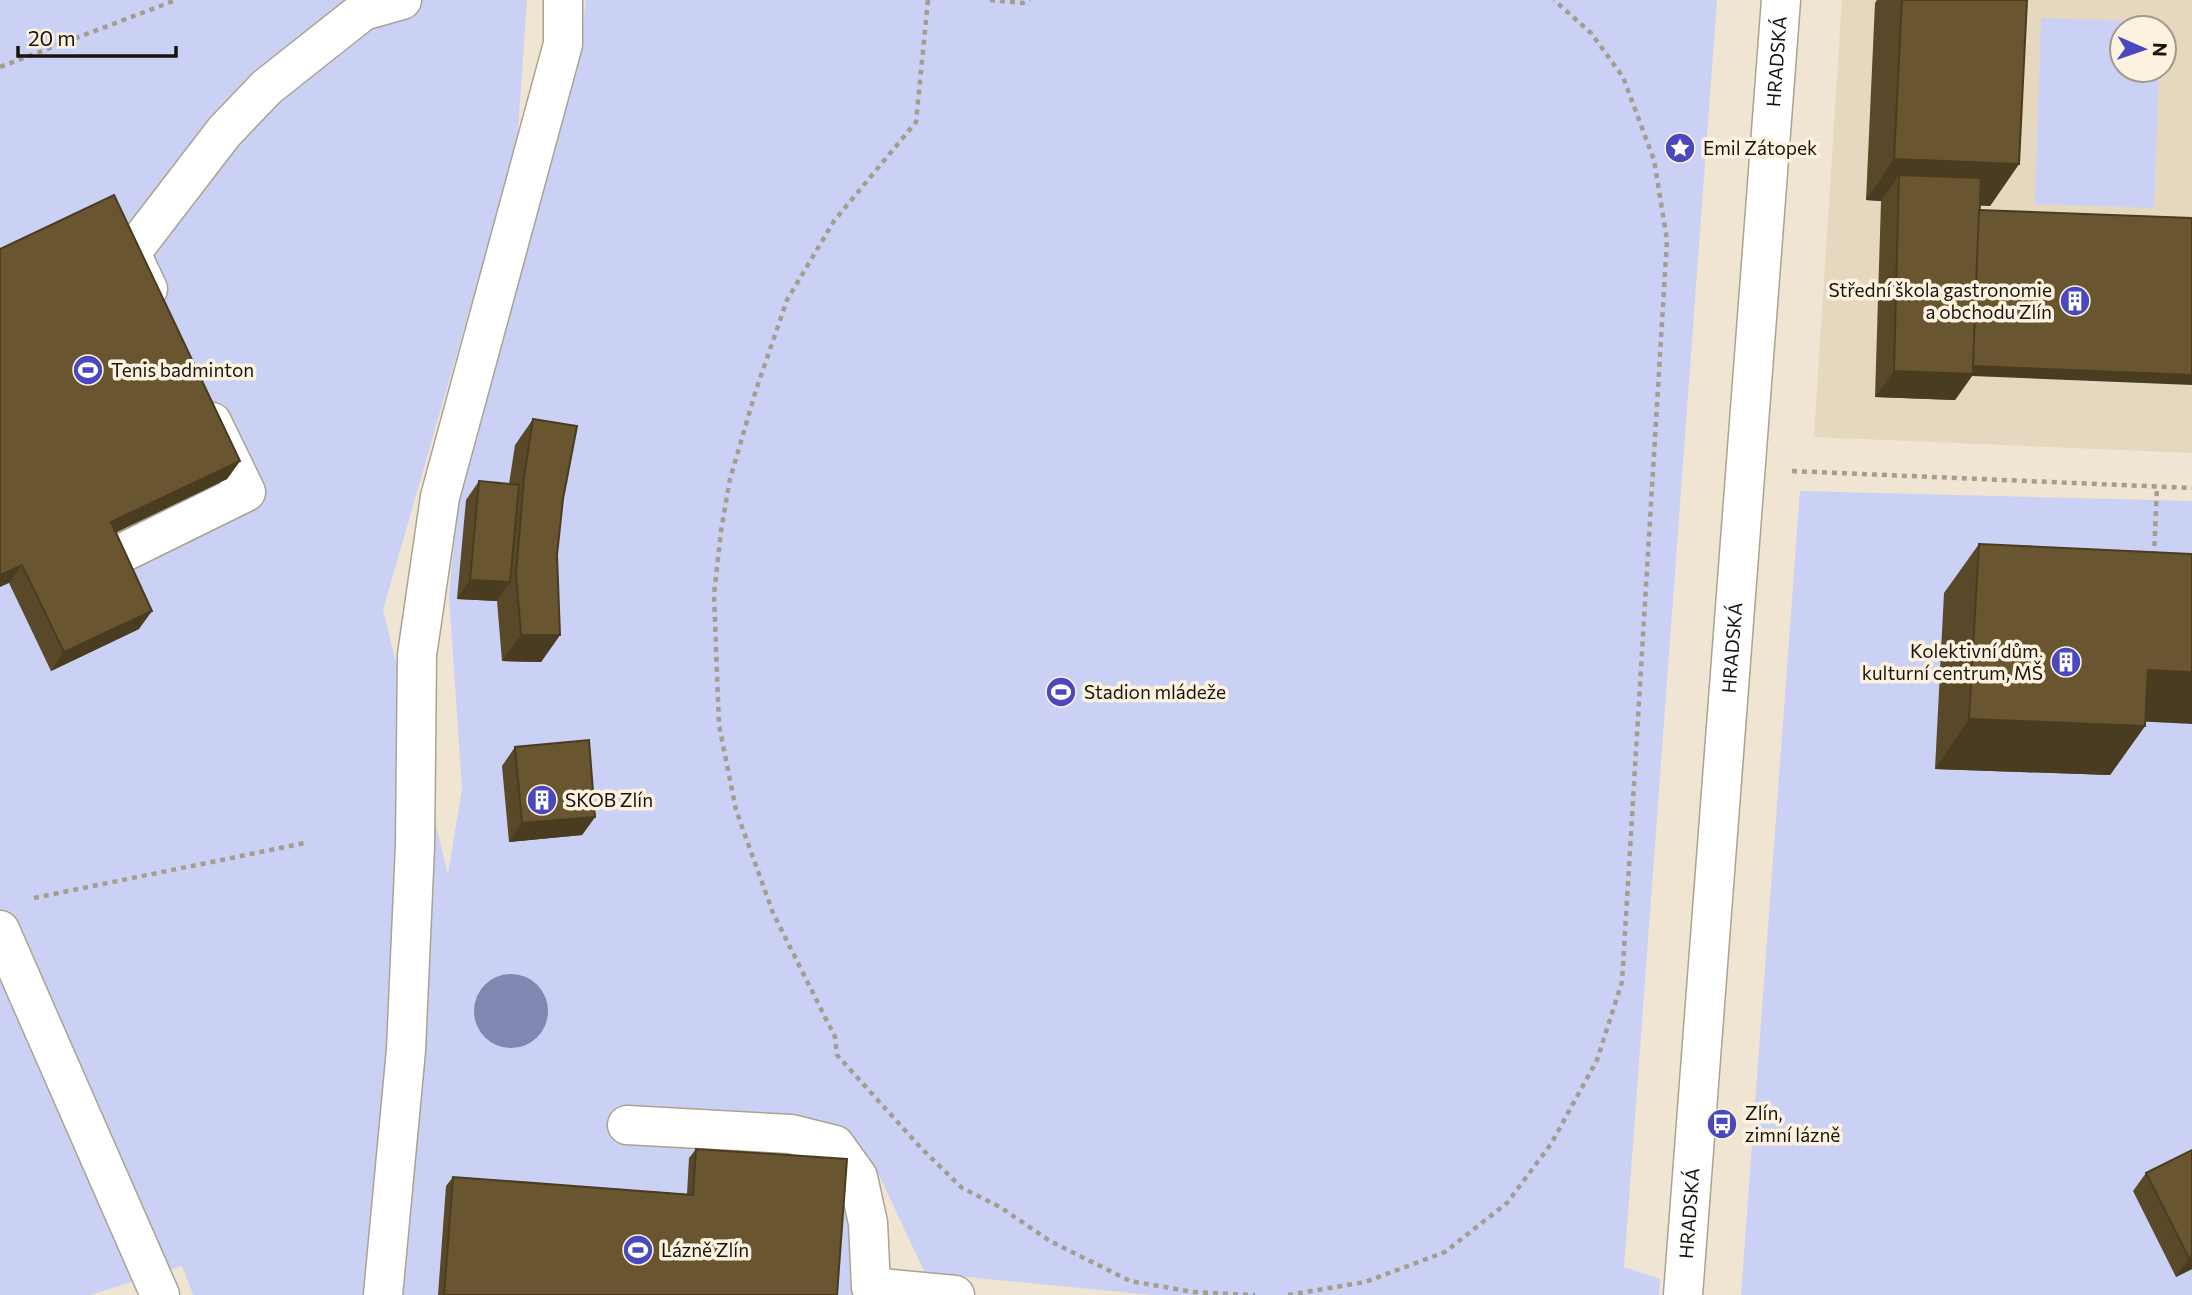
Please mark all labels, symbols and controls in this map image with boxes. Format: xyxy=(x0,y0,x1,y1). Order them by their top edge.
scale bar xyxy=(18,14,175,58)
north arrow xyxy=(2108,14,2178,84)
street label: HRADSKÁ xyxy=(1761,15,1791,108)
text: 20 m xyxy=(28,25,76,50)
text: N xyxy=(2149,42,2172,57)
place icon: Emil Zátopek xyxy=(1663,131,1697,165)
place label: Emil Zátopek xyxy=(1703,136,1817,159)
place label: Střední škola gastronomie a obchodu Zlín xyxy=(1829,278,2052,323)
building icon: Střední škola gastronomie a obchodu Zlín xyxy=(2058,284,2092,318)
sports icon: Tenis badminton xyxy=(71,353,105,387)
place label: Tenis badminton xyxy=(111,358,254,381)
street label: HRADSKÁ xyxy=(1717,602,1746,694)
place label: Kolektivní dům, kulturní centrum, MŠ xyxy=(1862,639,2043,684)
building icon: Kolektivní dům, kulturní centrum, MŠ xyxy=(2049,645,2083,679)
sports icon: Stadion mládeže xyxy=(1044,675,1078,709)
place label: Stadion mládeže xyxy=(1084,680,1226,703)
building icon: SKOB Zlín xyxy=(525,783,559,817)
place label: SKOB Zlín xyxy=(565,788,653,811)
place label: Zlín, zimní lázně xyxy=(1745,1101,1840,1146)
bus stop icon: Zlín, zimní lázně xyxy=(1705,1107,1739,1141)
street label: HRADSKÁ xyxy=(1674,1167,1704,1260)
sports icon: Lázně Zlín xyxy=(621,1233,655,1267)
place label: Lázně Zlín xyxy=(661,1238,749,1261)

